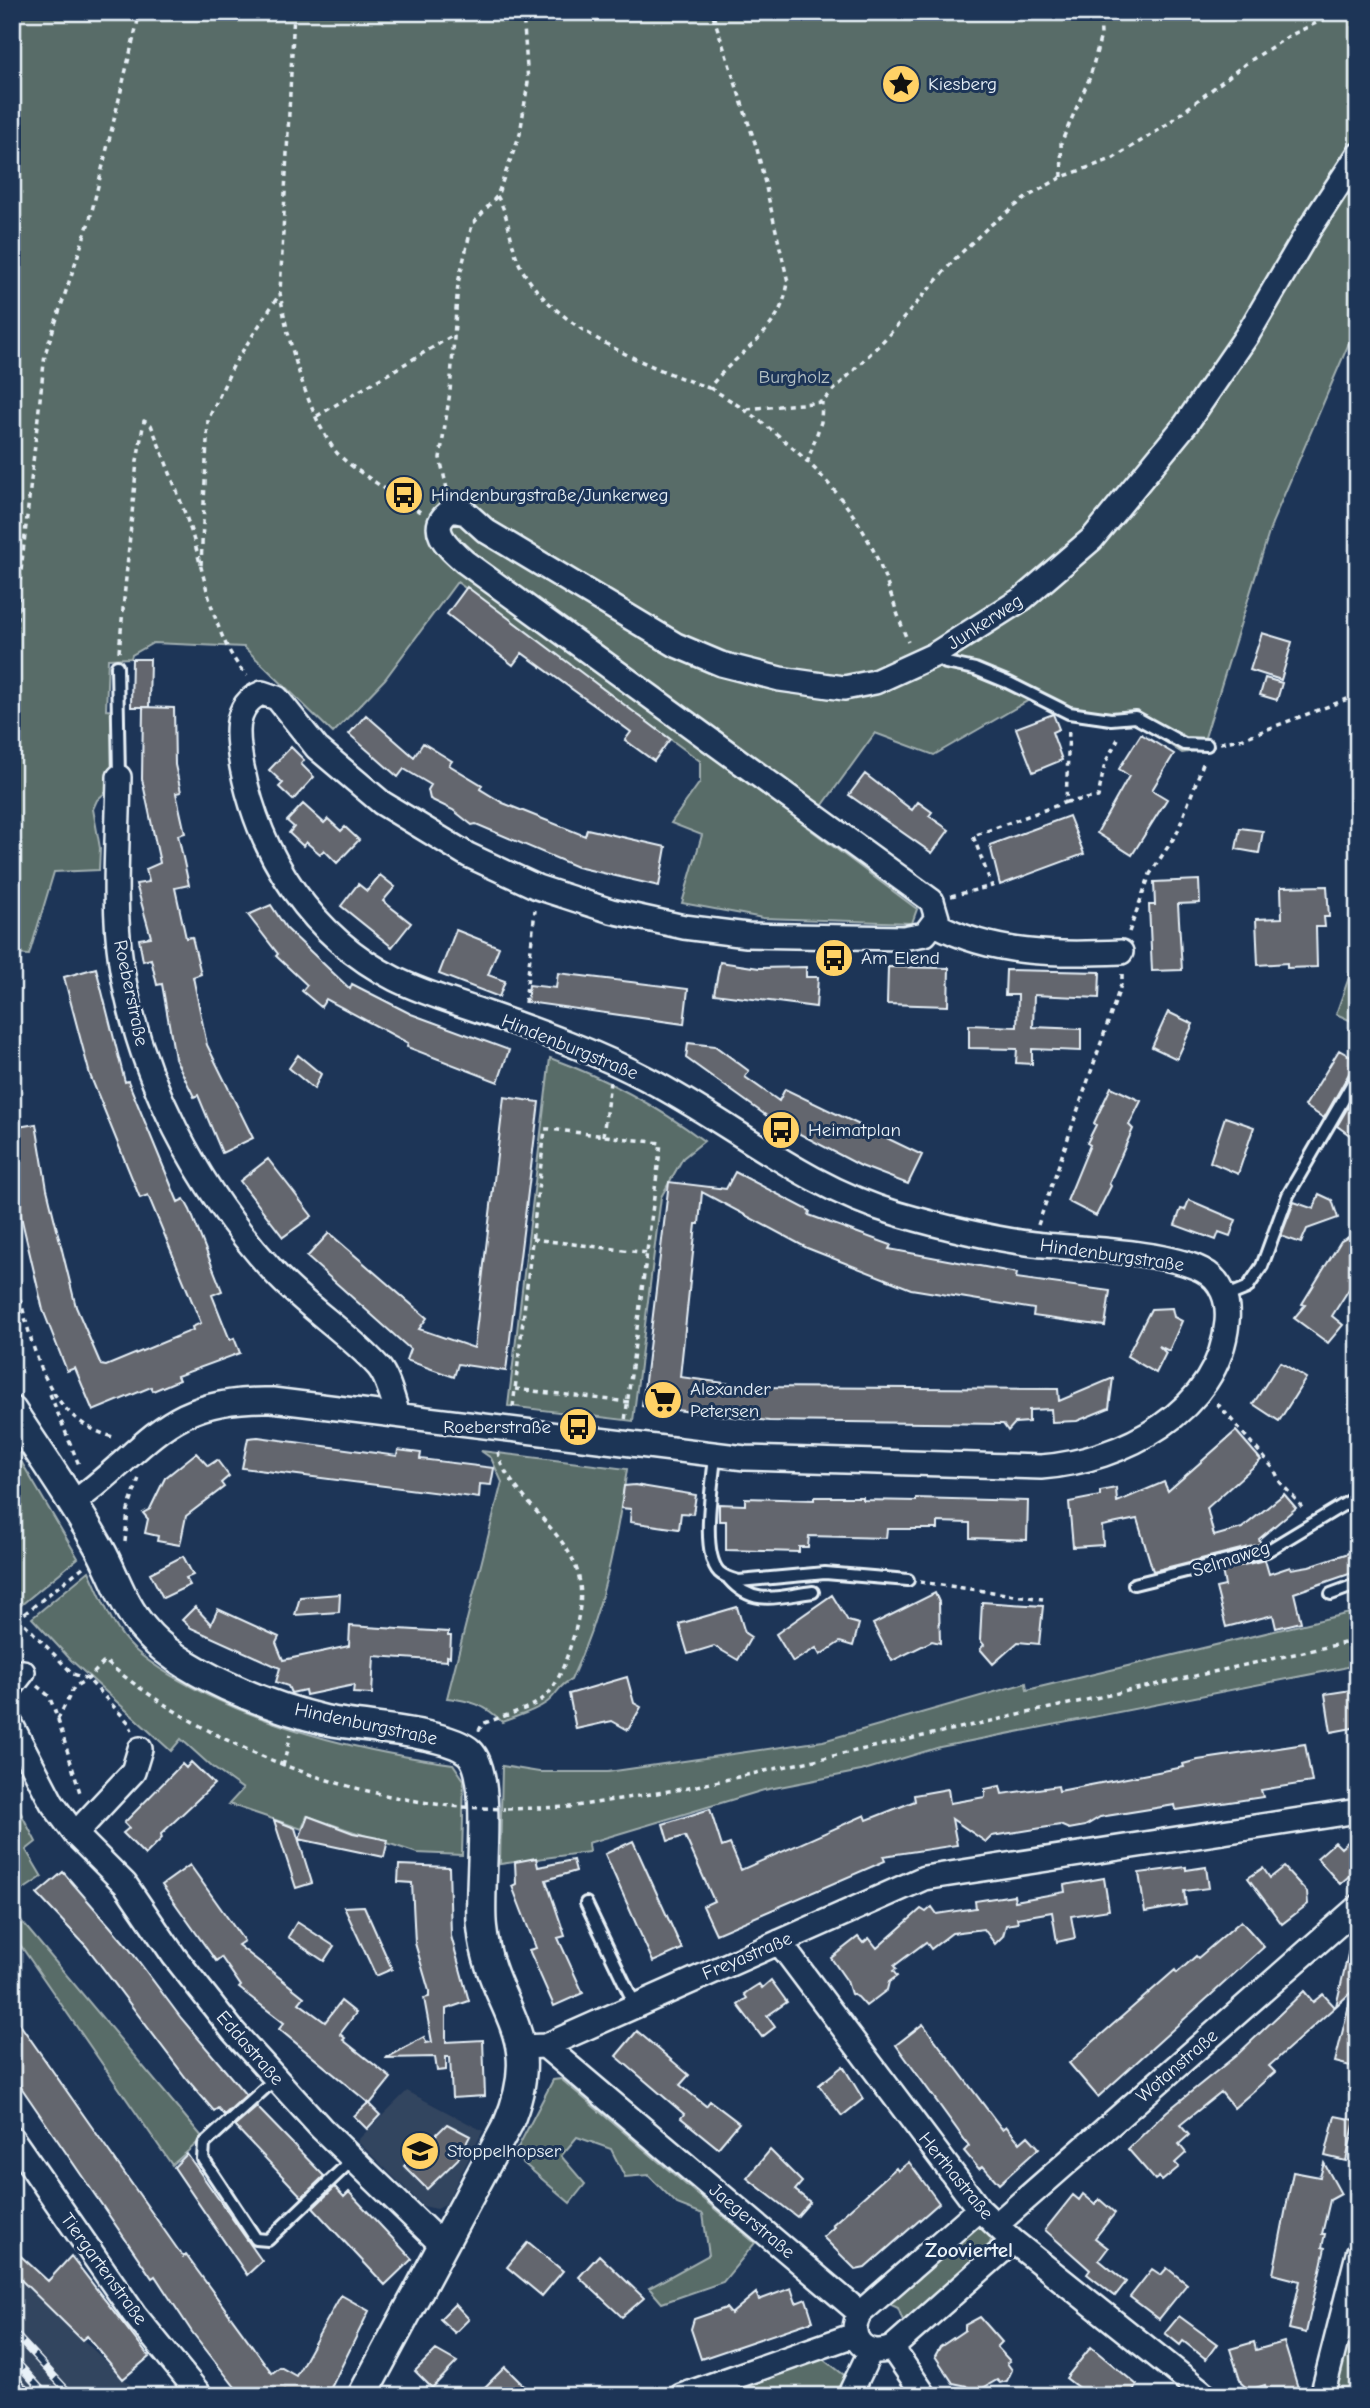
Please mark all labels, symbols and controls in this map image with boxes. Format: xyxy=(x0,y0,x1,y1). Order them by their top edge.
place icon: Kiesberg xyxy=(880,63,922,105)
place label: Kiesberg xyxy=(928,73,997,95)
park label: Burgholz xyxy=(758,366,830,388)
bus stop icon: Hindenburgstraße/Junkerweg xyxy=(383,474,425,516)
place label: Hindenburgstraße/Junkerweg xyxy=(431,484,669,506)
street label: Junkerweg xyxy=(943,590,1027,654)
bus stop icon: Am Elend xyxy=(813,937,855,979)
street label: Roeberstraße xyxy=(109,938,153,1048)
place label: Am Elend xyxy=(861,947,940,969)
street label: Hindenburgstraße xyxy=(498,1010,642,1084)
bus stop icon: Heimatplan xyxy=(760,1109,802,1151)
place label: Heimatplan xyxy=(808,1119,901,1141)
street label: Hindenburgstraße xyxy=(1038,1234,1186,1276)
place label: Alexander Petersen xyxy=(690,1378,771,1422)
supermarket icon: Alexander Petersen xyxy=(642,1379,684,1421)
bus stop icon: Roeberstraße xyxy=(557,1406,599,1448)
place label: Roeberstraße xyxy=(443,1416,551,1438)
street label: Selmaweg xyxy=(1189,1536,1273,1582)
street label: Hindenburgstraße xyxy=(293,1698,439,1750)
street label: Freyastraße xyxy=(699,1927,795,1985)
street label: Eddastraße xyxy=(212,2006,288,2090)
street label: Wotanstraße xyxy=(1132,2025,1222,2107)
street label: Herthastraße xyxy=(914,2128,998,2224)
school or university icon: Stoppelhopser xyxy=(399,2130,441,2172)
place label: Stoppelhopser xyxy=(447,2140,562,2162)
street label: Jaegerstraße xyxy=(705,2179,799,2263)
street label: Tiergartenstraße xyxy=(56,2209,152,2329)
district label: Zooviertel xyxy=(925,2238,1013,2262)

